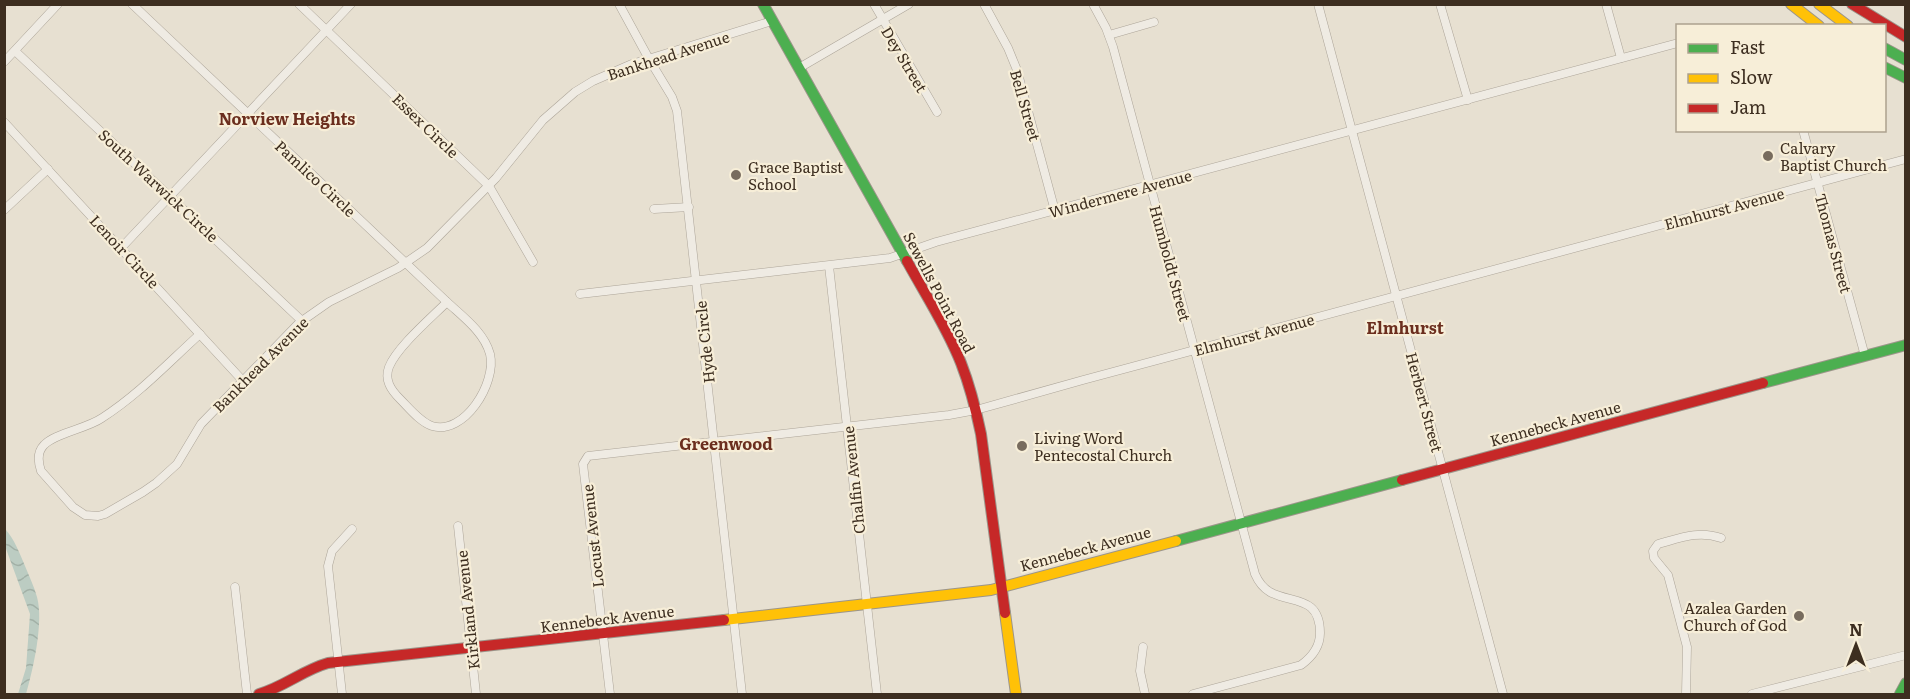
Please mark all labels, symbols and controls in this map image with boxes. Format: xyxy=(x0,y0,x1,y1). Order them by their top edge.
street label: Dey Street xyxy=(876,22,934,96)
street label: Bankhead Avenue xyxy=(604,24,732,86)
legend xyxy=(1676,24,1886,132)
text: Fast xyxy=(1730,33,1766,60)
text: Slow xyxy=(1730,63,1773,90)
street label: Bell Street xyxy=(1005,67,1047,143)
street label: Essex Circle xyxy=(387,87,465,163)
text: Jam xyxy=(1730,93,1766,120)
district label: Norview Heights xyxy=(219,106,355,130)
street label: South Warwick Circle xyxy=(94,123,224,247)
street label: Pamlico Circle xyxy=(270,134,362,222)
place label: Calvary Baptist Church xyxy=(1780,136,1887,176)
marker: Calvary Baptist Church xyxy=(1761,149,1775,163)
place label: Grace Baptist School xyxy=(748,155,843,195)
street label: Windermere Avenue xyxy=(1046,163,1194,223)
marker: Grace Baptist School xyxy=(729,168,743,182)
street label: Elmhurst Avenue xyxy=(1661,181,1787,235)
street label: Thomas Street xyxy=(1810,191,1858,295)
street label: Humboldt Street xyxy=(1144,202,1198,324)
street label: Lenoir Circle xyxy=(85,209,165,293)
street label: Sewells Point Road xyxy=(898,227,982,357)
street label: Hyde Circle xyxy=(688,300,720,384)
street label: Elmhurst Avenue xyxy=(1191,307,1317,361)
street label: Bankhead Avenue xyxy=(207,311,313,417)
district label: Elmhurst xyxy=(1366,315,1444,339)
street label: Herbert Street xyxy=(1401,349,1449,455)
street label: Kennebeck Avenue xyxy=(1487,394,1623,452)
street label: Chalfin Avenue xyxy=(836,425,870,535)
place label: Living Word Pentecostal Church xyxy=(1034,426,1172,466)
district label: Greenwood xyxy=(679,431,773,455)
marker: Living Word Pentecostal Church xyxy=(1015,439,1029,453)
street label: Locust Avenue xyxy=(575,483,609,589)
street label: Kennebeck Avenue xyxy=(1017,519,1153,577)
street label: Kirkland Avenue xyxy=(449,549,485,671)
place label: Azalea Garden Church of God xyxy=(1684,596,1787,636)
street label: Kennebeck Avenue xyxy=(539,598,675,638)
marker: Azalea Garden Church of God xyxy=(1792,609,1806,623)
north arrow xyxy=(1826,615,1886,675)
text: N xyxy=(1849,617,1863,641)

